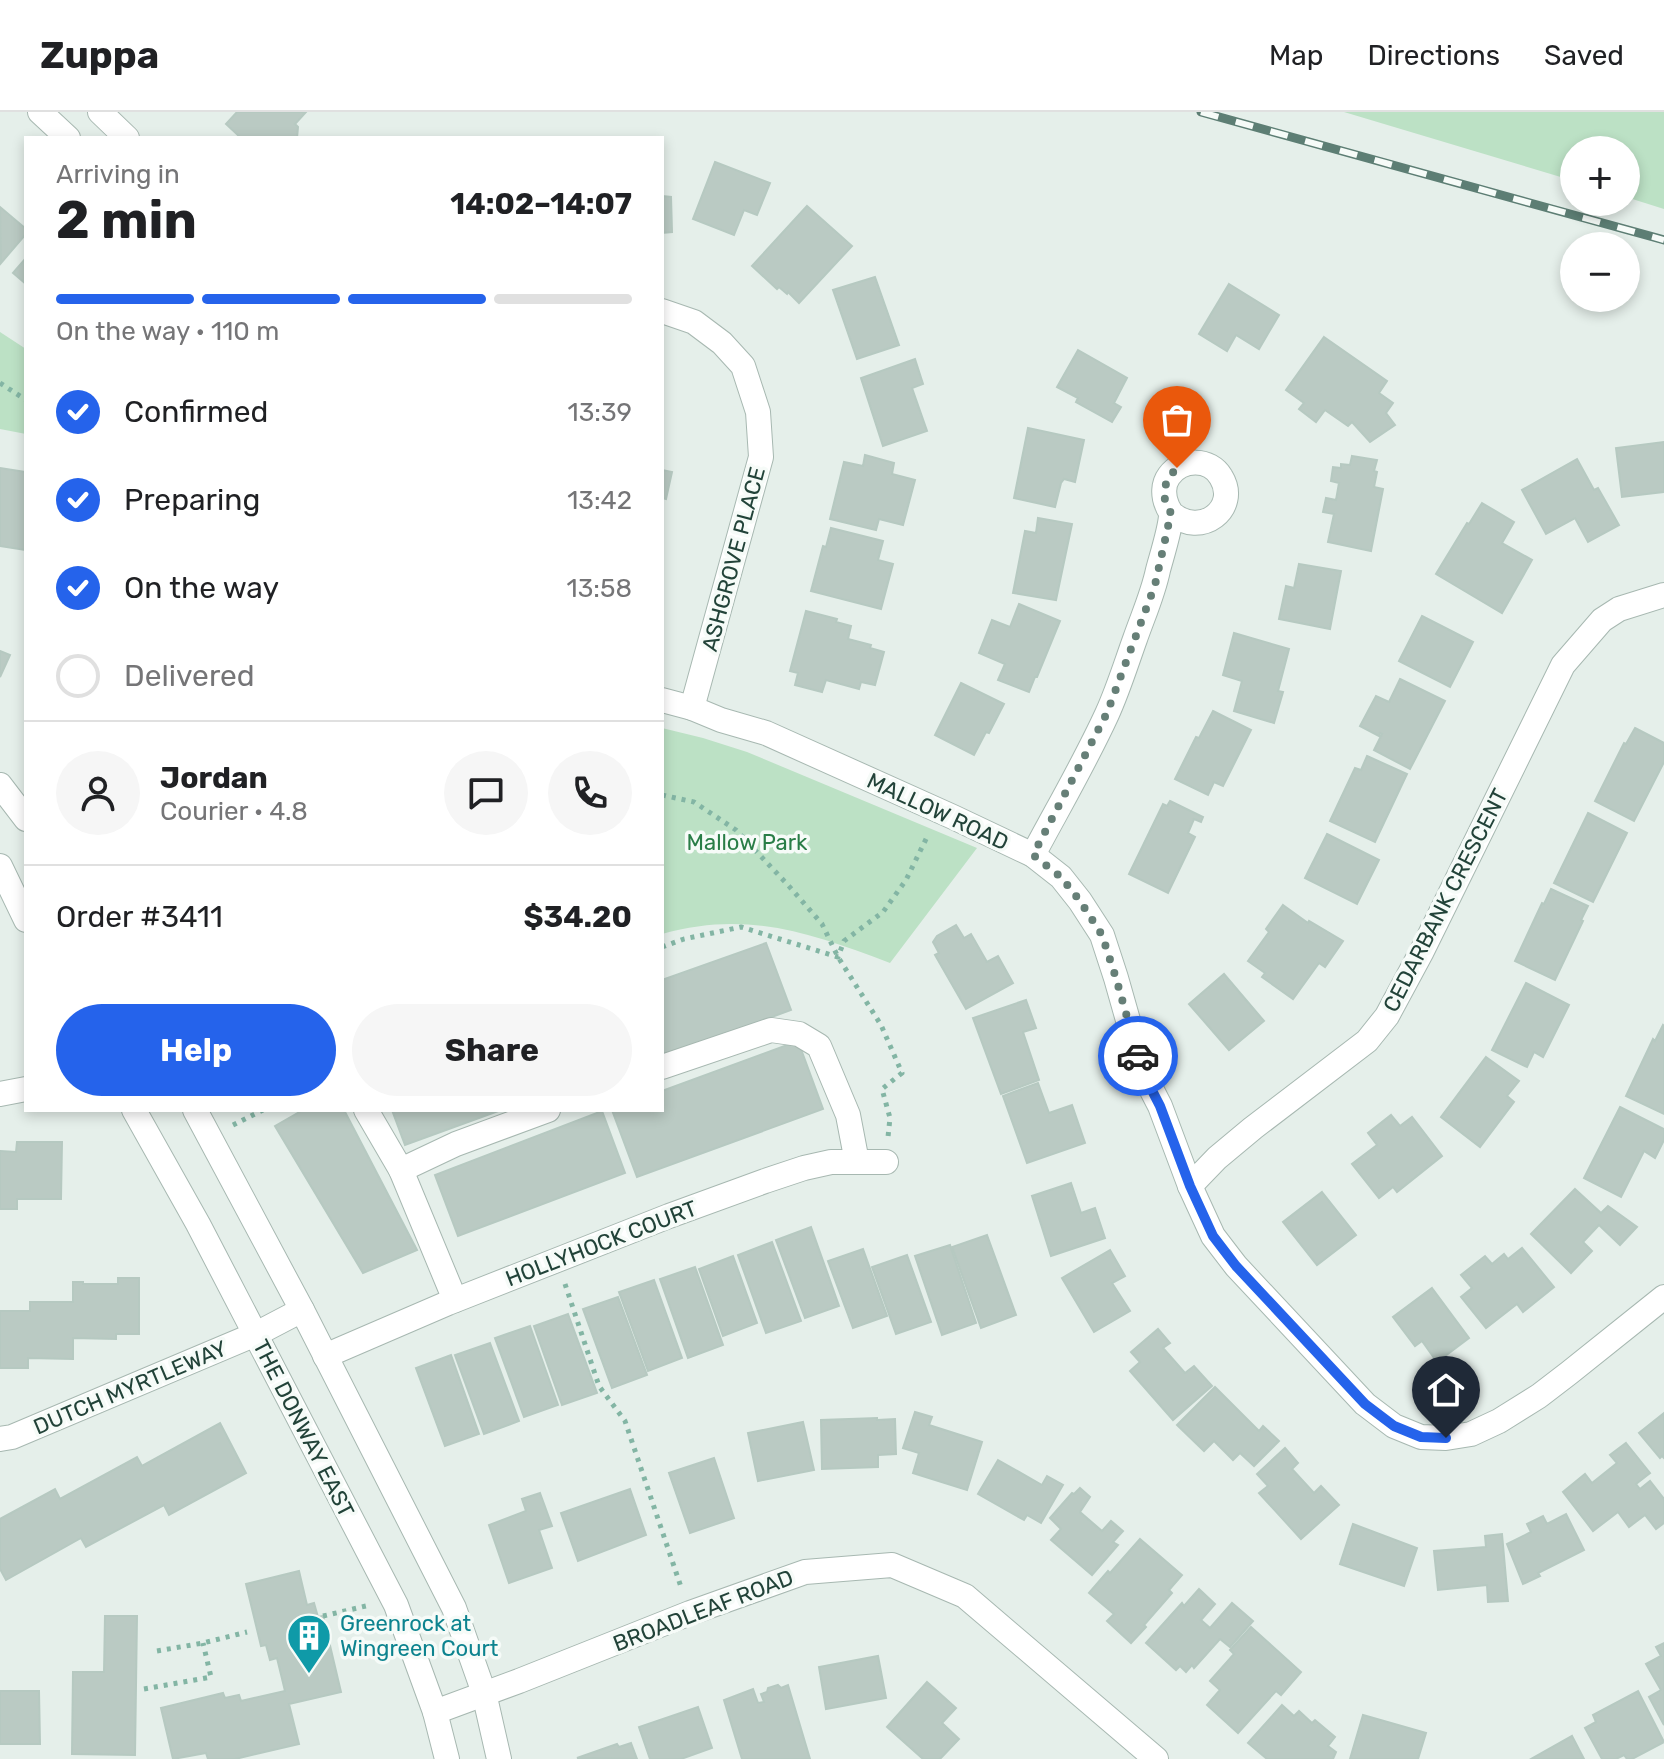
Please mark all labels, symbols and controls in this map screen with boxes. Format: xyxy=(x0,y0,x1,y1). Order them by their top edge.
text: Zuppa xyxy=(40,32,159,78)
text: Map xyxy=(1269,39,1323,72)
text: Directions xyxy=(1367,39,1500,72)
text: Saved xyxy=(1544,39,1624,72)
map controls xyxy=(1560,136,1640,312)
button: + xyxy=(1560,136,1640,216)
text: Arriving in xyxy=(56,159,180,190)
text: 14:02–14:07 xyxy=(450,186,632,222)
text: 2 min xyxy=(56,189,197,251)
button: − xyxy=(1560,232,1640,312)
text: On the way · 110 m xyxy=(56,316,279,347)
pin xyxy=(1143,386,1211,468)
icon: check xyxy=(56,390,100,434)
text: Confirmed xyxy=(124,394,268,430)
text: 13:39 xyxy=(568,397,632,428)
icon: bag xyxy=(1155,398,1199,442)
street label: ASHGROVE PLACE xyxy=(696,464,771,654)
icon: check xyxy=(56,478,100,522)
text: Preparing xyxy=(124,482,260,518)
text: 13:42 xyxy=(567,485,632,516)
icon: check xyxy=(56,566,100,610)
text: On the way xyxy=(124,570,279,606)
text: 13:58 xyxy=(567,573,632,604)
text: Delivered xyxy=(124,658,255,694)
button: person xyxy=(56,751,140,835)
button: chat xyxy=(444,751,528,835)
button: phone xyxy=(548,751,632,835)
text: Jordan xyxy=(160,760,268,796)
street label: MALLOW ROAD xyxy=(863,767,1013,856)
street label: CEDARBANK CRESCENT xyxy=(1377,784,1514,1016)
text: Courier · 4.8 xyxy=(160,796,308,827)
park label: Mallow Park xyxy=(687,829,808,856)
text: Order #3411 xyxy=(56,899,223,935)
text: $34.20 xyxy=(523,899,632,935)
button: Help xyxy=(56,1004,336,1096)
button: Share xyxy=(352,1004,632,1096)
courier xyxy=(1098,1016,1178,1096)
icon: car xyxy=(1116,1034,1160,1078)
street label: HOLLYHOCK COURT xyxy=(502,1194,701,1292)
street label: DUTCH MYRTLEWAY xyxy=(29,1334,231,1440)
street label: THE DONWAY EAST xyxy=(247,1335,360,1522)
pin xyxy=(1412,1356,1480,1438)
icon: home xyxy=(1424,1368,1468,1412)
street label: BROADLEAF ROAD xyxy=(609,1564,797,1657)
place label: Greenrock at Wingreen Court xyxy=(340,1610,499,1662)
building icon: Greenrock at Wingreen Court xyxy=(285,1612,333,1675)

